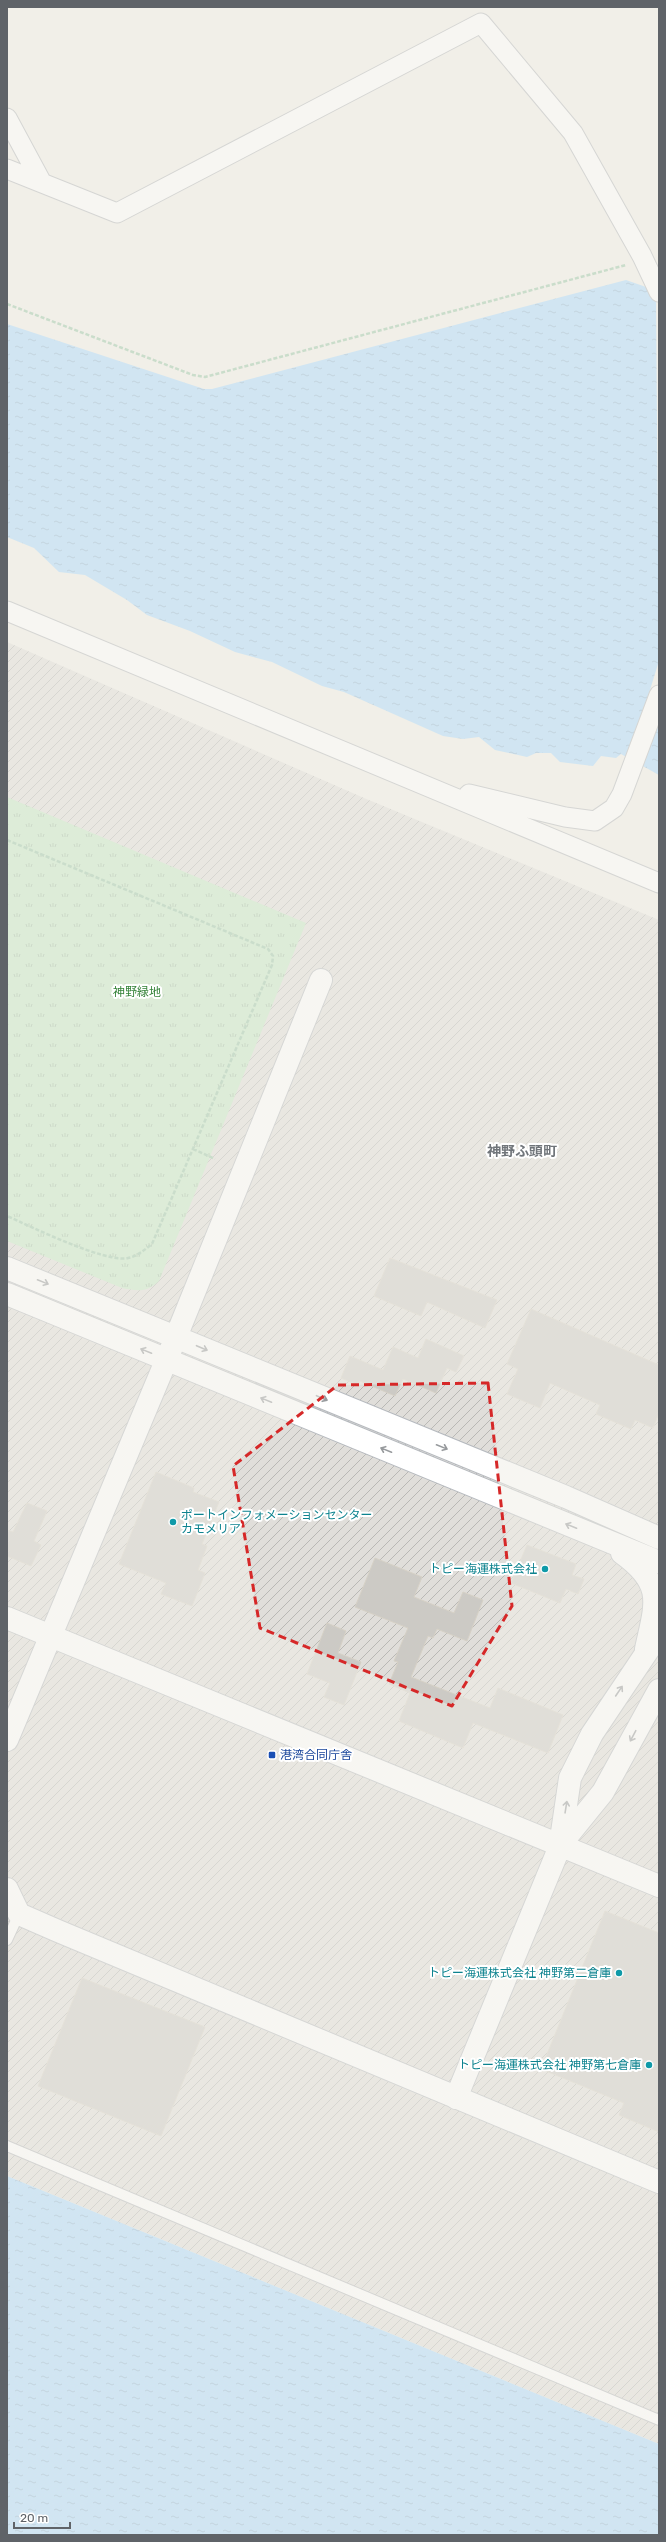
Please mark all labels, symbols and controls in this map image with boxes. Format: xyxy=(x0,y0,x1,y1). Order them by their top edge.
park label: 神野緑地 xyxy=(113,985,161,999)
district label: 神野ふ頭町 xyxy=(487,1143,557,1160)
one-way arrow xyxy=(37,1279,49,1287)
one-way arrow xyxy=(196,1345,208,1352)
one-way arrow xyxy=(140,1346,152,1354)
one-way arrow xyxy=(316,1394,328,1402)
one-way arrow xyxy=(260,1396,272,1404)
one-way arrow xyxy=(436,1444,448,1452)
one-way arrow xyxy=(381,1445,393,1453)
place label: ポートインフォメーションセンター カモメリア xyxy=(181,1508,372,1536)
marker: ポートインフォメーションセンター カモメリア xyxy=(168,1517,178,1527)
one-way arrow xyxy=(566,1521,578,1529)
place label: トピー海運株式会社 xyxy=(429,1562,537,1576)
marker: トピー海運株式会社 xyxy=(540,1564,550,1574)
one-way arrow xyxy=(615,1685,623,1696)
one-way arrow xyxy=(629,1729,636,1741)
place label: 港湾合同庁舎 xyxy=(280,1748,352,1762)
marker: 港湾合同庁舎 xyxy=(267,1750,277,1760)
one-way arrow xyxy=(562,1801,570,1814)
place label: トピー海運株式会社 神野第二倉庫 xyxy=(428,1966,611,1980)
marker: トピー海運株式会社 神野第二倉庫 xyxy=(614,1968,624,1978)
place label: トピー海運株式会社 神野第七倉庫 xyxy=(458,2058,641,2072)
marker: トピー海運株式会社 神野第七倉庫 xyxy=(644,2060,654,2070)
scale bar xyxy=(14,2504,70,2530)
text: 20 m xyxy=(20,2511,48,2525)

